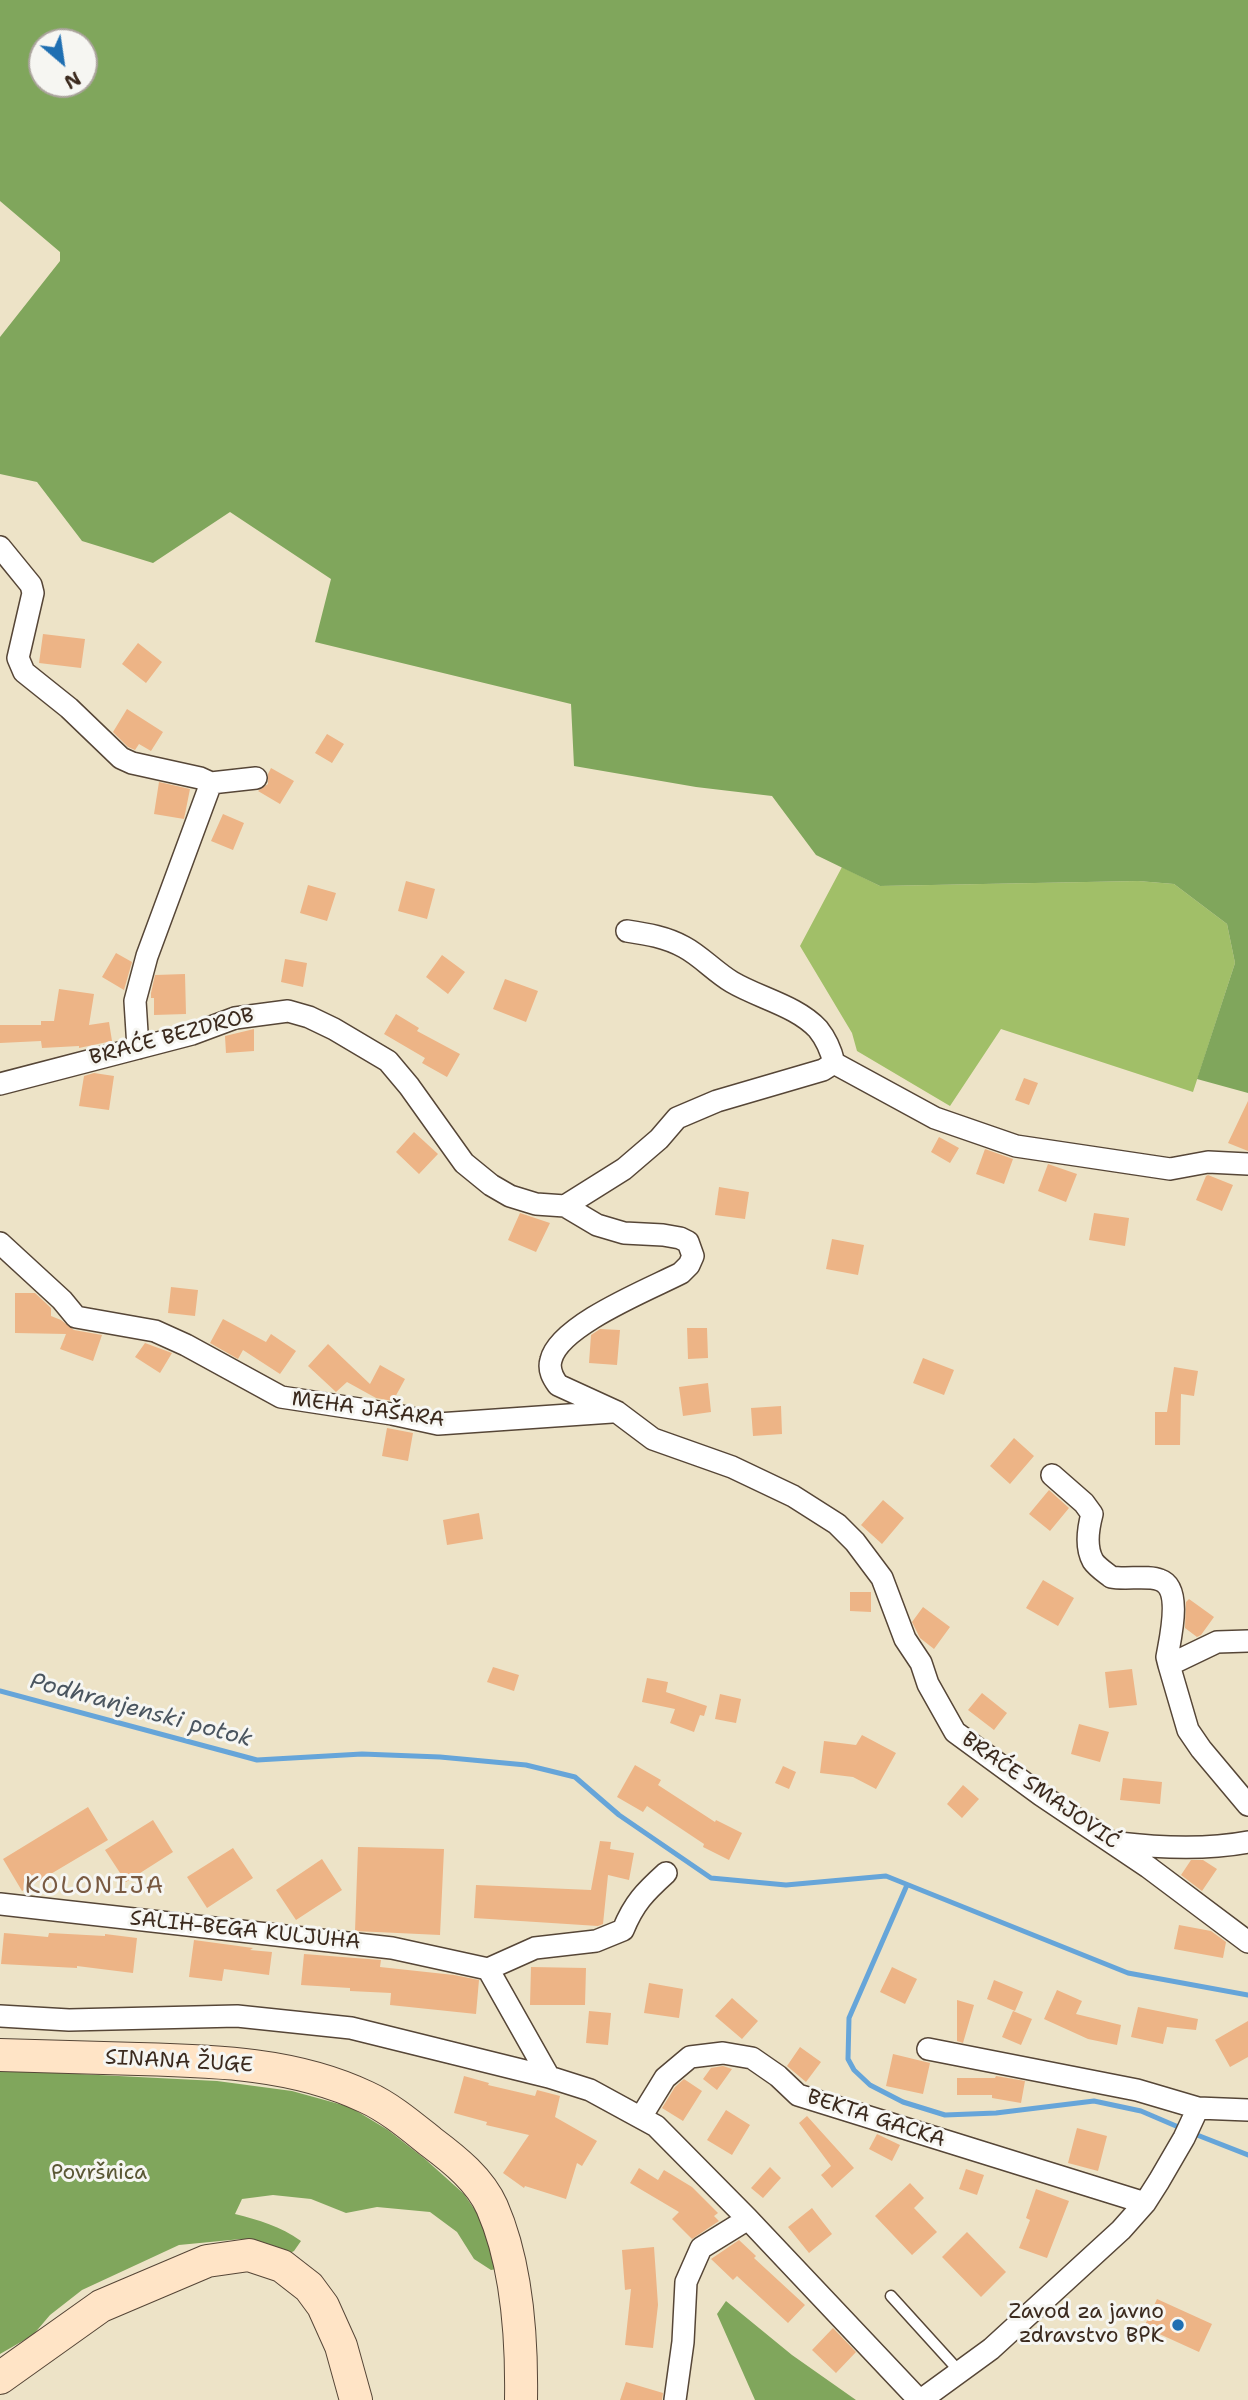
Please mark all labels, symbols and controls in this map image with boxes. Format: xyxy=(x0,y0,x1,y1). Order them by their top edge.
north arrow xyxy=(28,28,98,98)
text: N xyxy=(60,65,85,95)
street label: BRAĆE BEZDROB xyxy=(87,1003,257,1071)
street label: MEHA JAŠARA xyxy=(290,1387,446,1433)
water label: Podhranjenski potok xyxy=(27,1668,255,1754)
street label: BRAĆE SMAJOVIĆ xyxy=(956,1727,1124,1855)
district label: KOLONIJA xyxy=(26,1873,164,1901)
street label: SALIH-BEGA KULJUHA xyxy=(129,1906,361,1956)
street label: SINANA ŽUGE xyxy=(104,2046,254,2078)
street label: BEKTA GACKA xyxy=(804,2085,948,2153)
park label: Površnica xyxy=(51,2161,147,2187)
place label: Zavod za javno zdravstvo BPK xyxy=(1008,2300,1164,2350)
marker: Zavod za javno zdravstvo BPK xyxy=(1170,2317,1186,2333)

